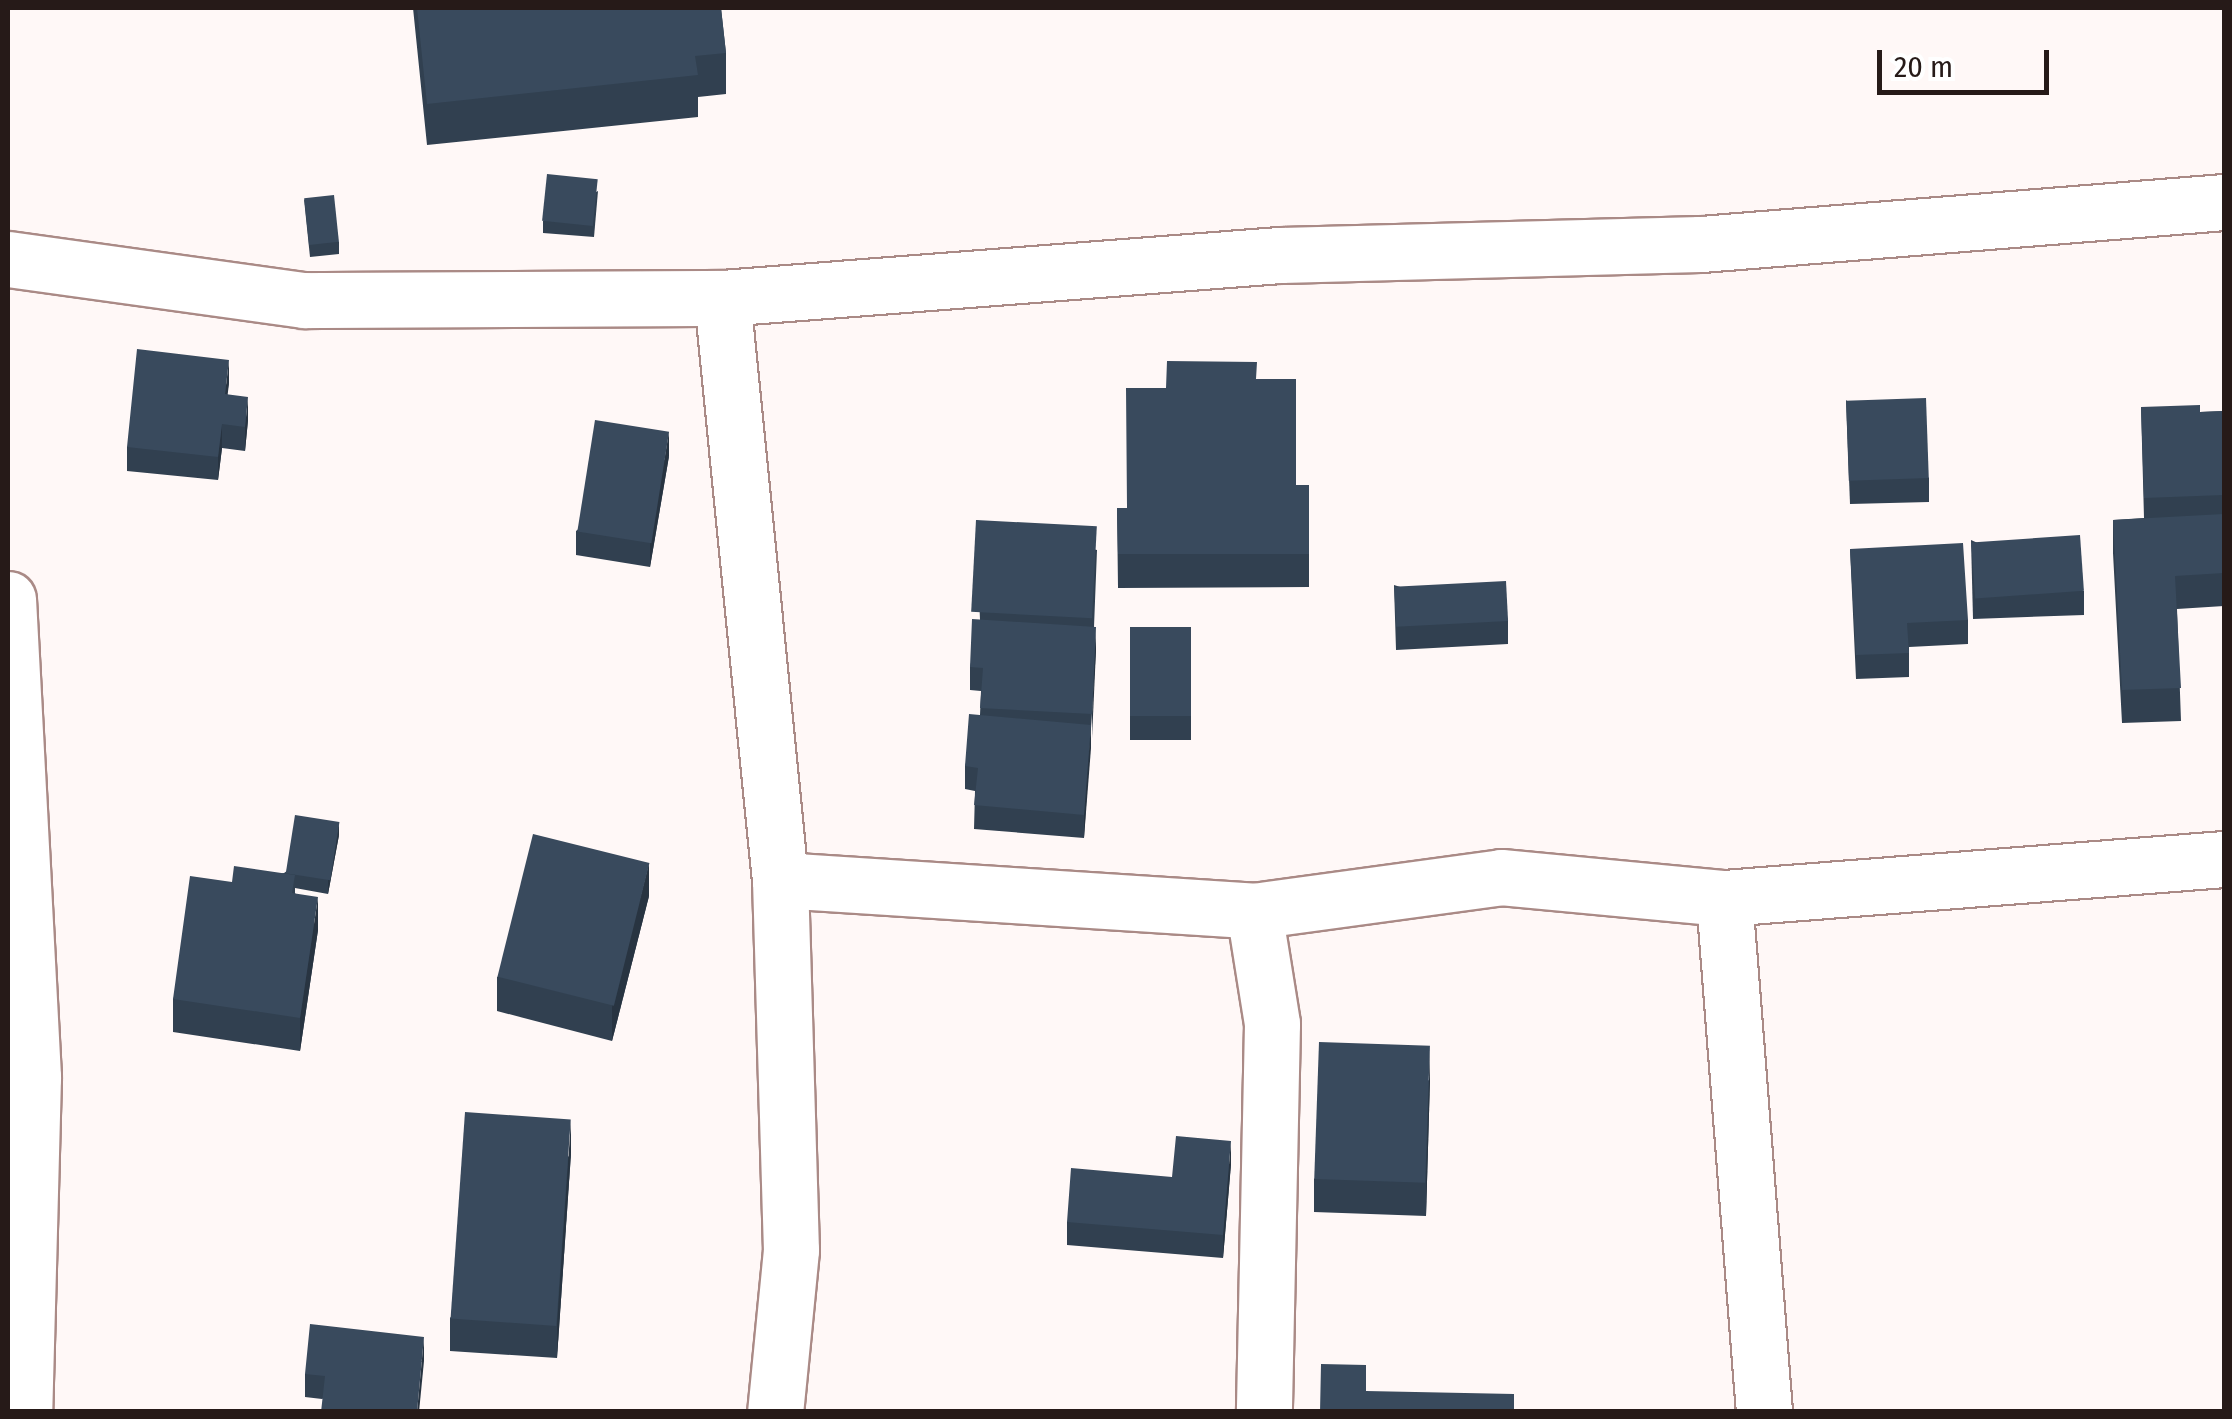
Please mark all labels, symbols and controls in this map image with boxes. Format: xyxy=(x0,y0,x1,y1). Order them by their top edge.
scale bar xyxy=(1882,30,2054,92)
text: 20 m xyxy=(1894,49,1953,85)

